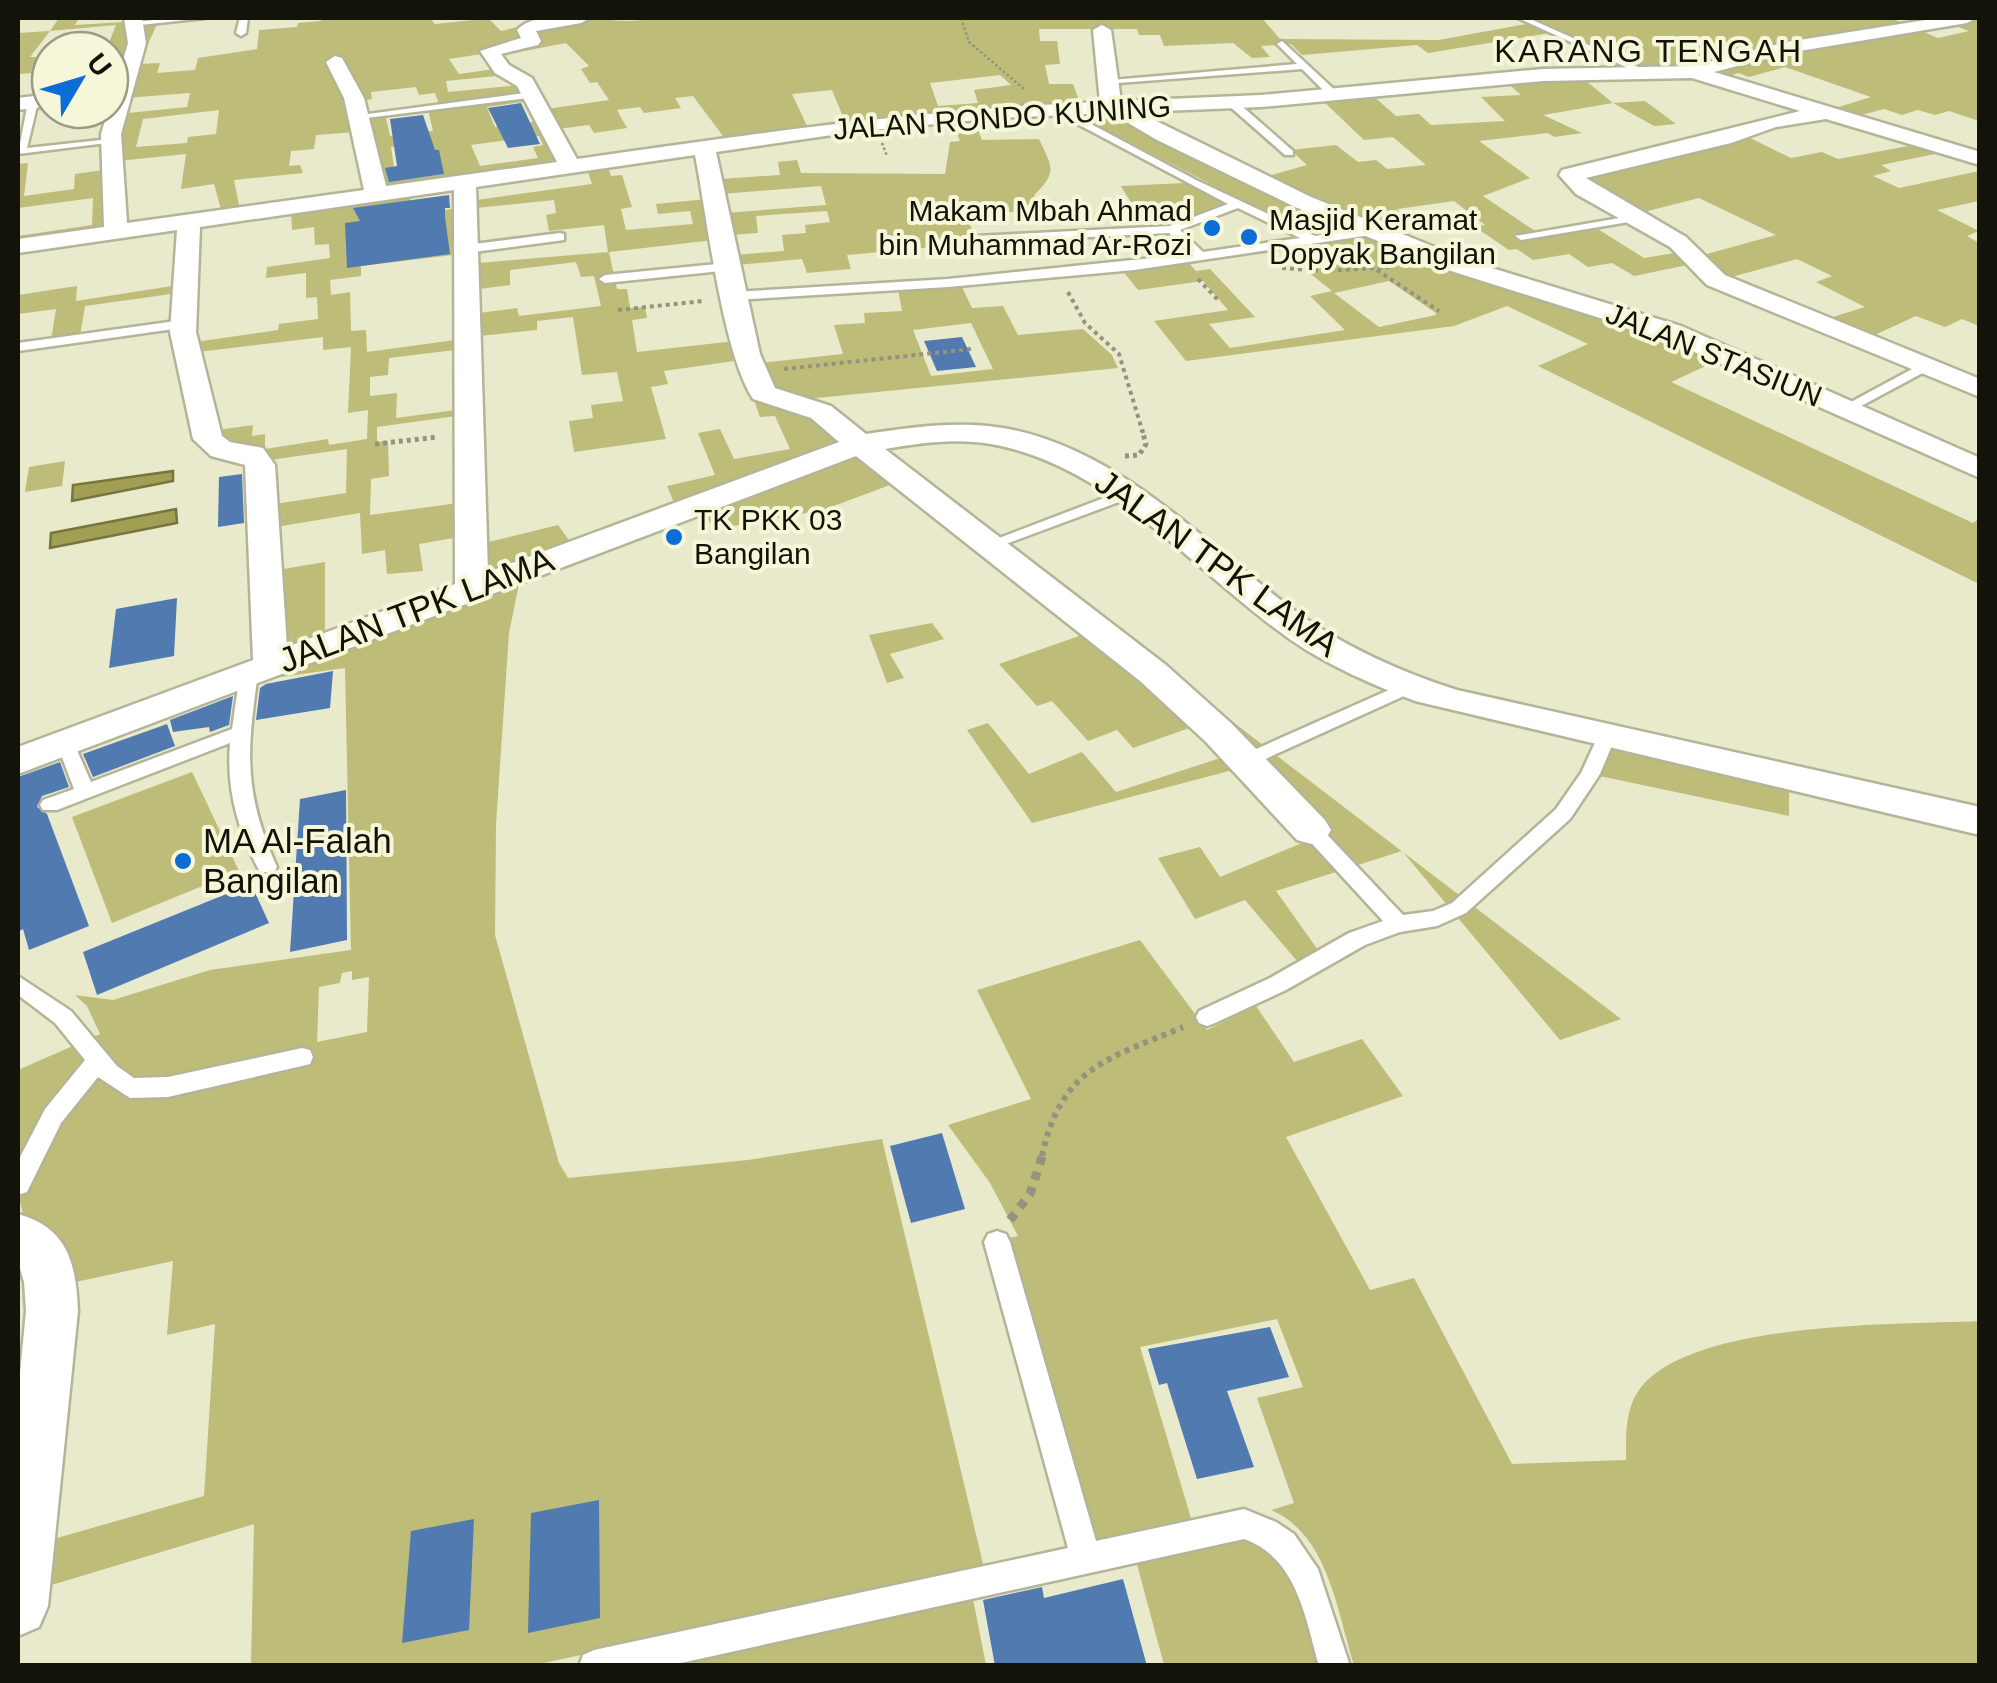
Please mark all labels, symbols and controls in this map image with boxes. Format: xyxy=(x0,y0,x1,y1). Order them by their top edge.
north arrow xyxy=(30,30,130,130)
district label: KARANG TENGAH xyxy=(1494,33,1804,69)
text: U xyxy=(81,47,118,82)
street label: JALAN RONDO KUNING xyxy=(832,89,1172,146)
place label: Makam Mbah Ahmad bin Muhammad Ar-Rozi xyxy=(879,194,1192,261)
place label: Masjid Keramat Dopyak Bangilan xyxy=(1269,203,1496,270)
marker: Makam Mbah Ahmad bin Muhammad Ar-Rozi xyxy=(1201,217,1223,239)
marker: Masjid Keramat Dopyak Bangilan xyxy=(1238,226,1260,248)
street label: JALAN STASIUN xyxy=(1602,296,1827,413)
street label: JALAN TPK LAMA xyxy=(1088,461,1347,664)
place label: TK PKK 03 Bangilan xyxy=(694,503,842,570)
marker: TK PKK 03 Bangilan xyxy=(663,526,685,548)
street label: JALAN TPK LAMA xyxy=(273,539,559,680)
place label: MA Al-Falah Bangilan xyxy=(203,821,392,900)
marker: MA Al-Falah Bangilan xyxy=(172,850,194,872)

